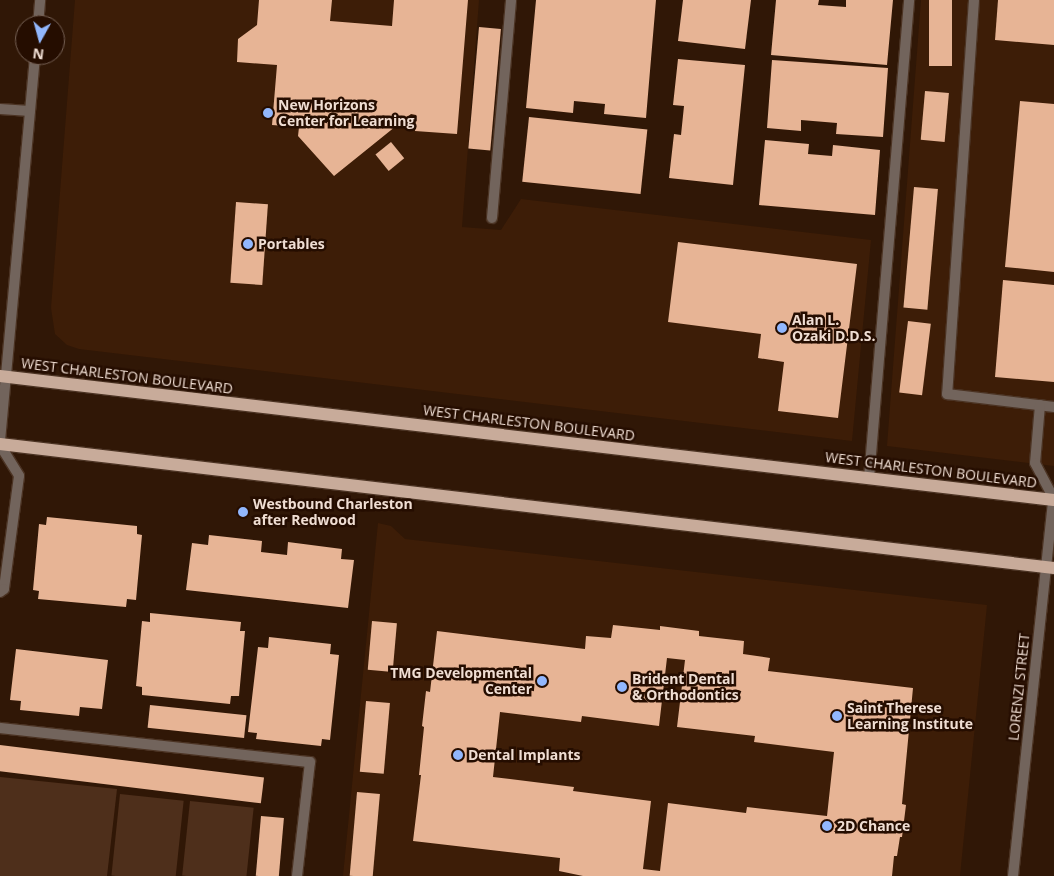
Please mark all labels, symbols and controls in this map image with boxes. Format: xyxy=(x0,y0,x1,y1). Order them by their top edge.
north arrow xyxy=(15,15,65,65)
text: N xyxy=(31,44,45,65)
place label: New Horizons Center for Learning xyxy=(278,97,414,130)
marker: New Horizons Center for Learning xyxy=(262,107,274,119)
place label: Portables xyxy=(258,236,325,252)
marker: Portables xyxy=(242,238,254,250)
place label: Alan L. Ozaki D.D.S. xyxy=(792,312,875,344)
marker: Alan L. Ozaki D.D.S. xyxy=(776,322,788,334)
street label: WEST CHARLESTON BOULEVARD xyxy=(20,355,234,397)
street label: WEST CHARLESTON BOULEVARD xyxy=(422,402,636,444)
street label: WEST CHARLESTON BOULEVARD xyxy=(824,449,1038,491)
place label: Westbound Charleston after Redwood xyxy=(253,496,413,528)
marker: Westbound Charleston after Redwood xyxy=(237,506,249,518)
street label: LORENZI STREET xyxy=(1005,632,1033,742)
place label: TMG Developmental Center xyxy=(390,665,532,698)
place label: Brident Dental & Orthodontics xyxy=(632,671,739,704)
marker: TMG Developmental Center xyxy=(536,675,548,687)
marker: Brident Dental & Orthodontics xyxy=(616,681,628,693)
place label: Saint Therese Learning Institute xyxy=(847,700,973,732)
marker: Saint Therese Learning Institute xyxy=(831,710,843,722)
place label: Dental Implants xyxy=(468,747,580,763)
marker: Dental Implants xyxy=(452,749,464,761)
place label: 2D Chance xyxy=(837,818,910,834)
marker: 2D Chance xyxy=(821,820,833,832)

